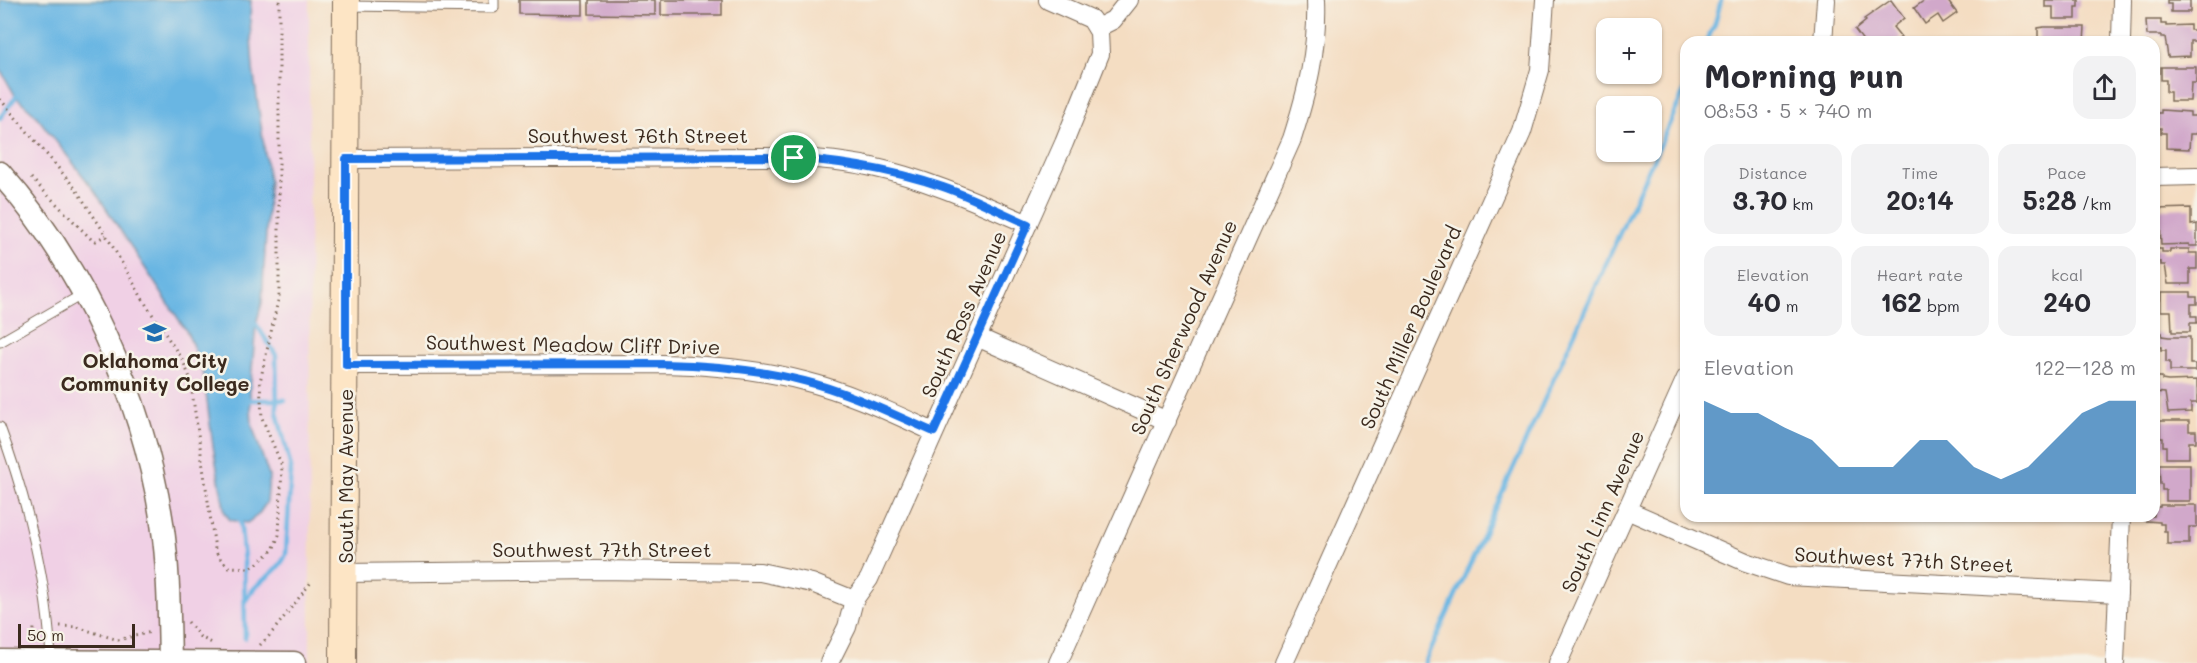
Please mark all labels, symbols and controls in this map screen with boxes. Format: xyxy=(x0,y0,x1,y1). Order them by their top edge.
map controls xyxy=(1596,18,1662,162)
button: + xyxy=(1596,18,1662,84)
text: Morning run xyxy=(1704,53,1904,96)
button: share xyxy=(2073,56,2136,119)
button: − xyxy=(1596,96,1662,162)
text: 08:53 · 5 × 740 m xyxy=(1704,97,1872,123)
street label: Southwest 76th Street xyxy=(528,122,748,148)
pin xyxy=(768,132,819,183)
icon: arrive xyxy=(777,141,810,174)
text: Distance xyxy=(1739,162,1807,183)
text: Time xyxy=(1902,162,1938,183)
text: Pace xyxy=(2047,162,2087,183)
text: 3.70 xyxy=(1732,183,1787,217)
text: 20:14 xyxy=(1886,183,1954,217)
text: 5:28 xyxy=(2023,183,2077,217)
text: km xyxy=(1787,193,1814,214)
text: /km xyxy=(2077,193,2111,214)
street label: South Sherwood Avenue xyxy=(1124,215,1242,439)
street label: South Miller Boulevard xyxy=(1353,221,1467,433)
street label: South Ross Avenue xyxy=(914,226,1012,402)
text: Elevation xyxy=(1737,264,1809,285)
text: Heart rate xyxy=(1877,264,1963,285)
text: kcal xyxy=(2051,264,2083,285)
text: 40 xyxy=(1747,285,1781,319)
text: 162 xyxy=(1880,285,1922,319)
text: 240 xyxy=(2043,285,2091,319)
text: m xyxy=(1781,295,1799,316)
text: bpm xyxy=(1922,295,1960,316)
school or university icon: Oklahoma City Community College xyxy=(142,319,168,345)
street label: Southwest Meadow Cliff Drive xyxy=(426,328,720,360)
place label: Oklahoma City Community College xyxy=(61,347,250,396)
text: Elevation xyxy=(1704,354,1794,380)
text: 122–128 m xyxy=(2034,354,2136,380)
street label: South May Avenue xyxy=(332,389,358,563)
street label: South Linn Avenue xyxy=(1555,426,1649,596)
street label: Southwest 77th Street xyxy=(492,536,712,562)
street label: Southwest 77th Street xyxy=(1794,540,2014,578)
scale bar xyxy=(18,621,135,648)
text: 50 m xyxy=(27,624,64,645)

